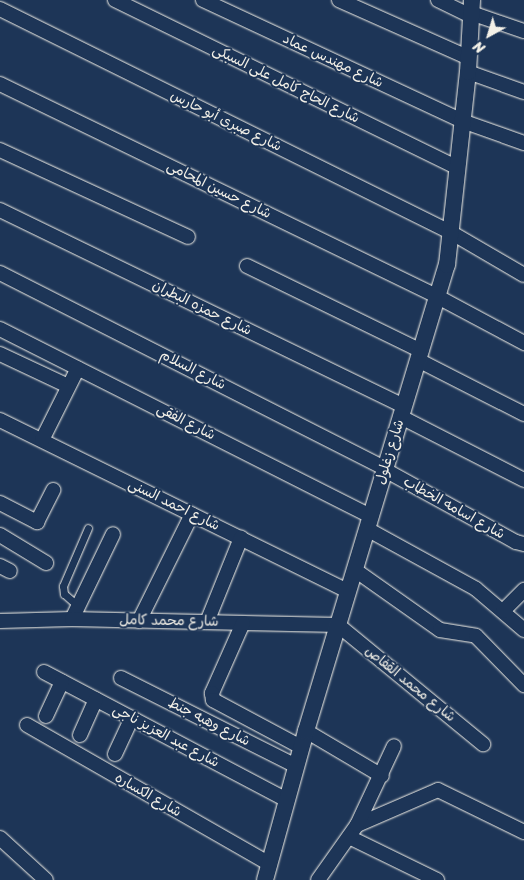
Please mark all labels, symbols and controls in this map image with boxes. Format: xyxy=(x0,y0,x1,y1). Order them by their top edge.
north arrow xyxy=(464,10,514,60)
street label: شارع مهندس عماد xyxy=(280,30,386,92)
text: N xyxy=(468,34,491,60)
street label: شارع الحاج كامل على السبكى xyxy=(210,41,362,127)
street label: شارع صبرى أبو حارس xyxy=(168,87,284,155)
street label: شارع حسين المحامى xyxy=(164,157,274,223)
street label: شارع حمزه البطران xyxy=(150,277,254,339)
street label: شارع السلام xyxy=(157,346,229,394)
street label: شارع الفقى xyxy=(154,400,218,444)
street label: شارع زغلول xyxy=(372,418,408,486)
street label: شارع اسامه الخطاب xyxy=(400,473,508,543)
street label: شارع احمد السنى xyxy=(125,476,223,534)
street label: شارع محمد كامل xyxy=(119,612,219,630)
street label: شارع محمد القفاص xyxy=(361,642,459,726)
street label: شارع وهبه جنط xyxy=(165,694,253,750)
street label: شارع عبد العزيز ناجى xyxy=(110,701,222,771)
street label: شارع الكساره xyxy=(112,769,184,821)

